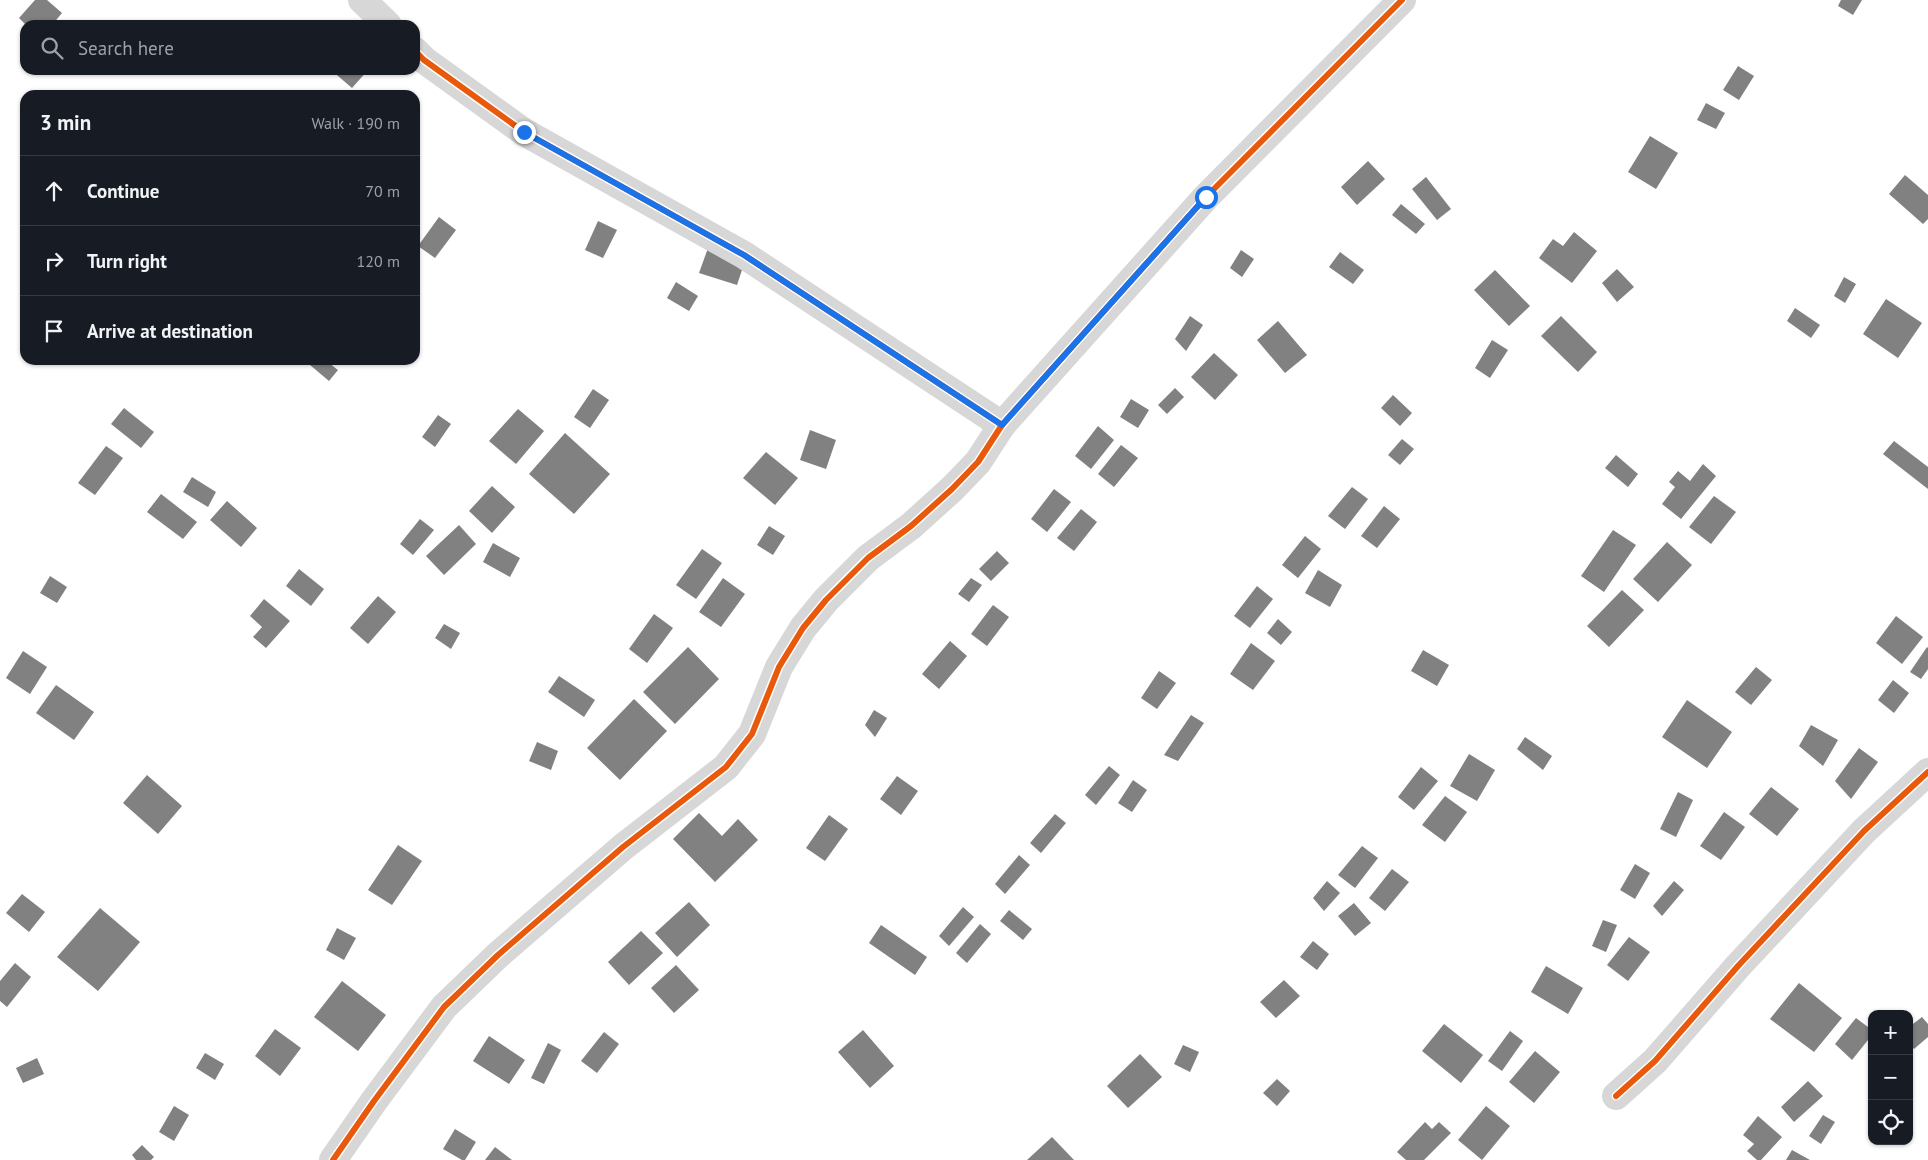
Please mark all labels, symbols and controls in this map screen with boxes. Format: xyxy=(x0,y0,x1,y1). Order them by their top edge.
search box xyxy=(20,20,420,75)
icon: search xyxy=(38,34,66,62)
text: Search here xyxy=(78,36,174,60)
text: 3 min xyxy=(40,109,91,136)
text: Walk · 190 m xyxy=(311,113,400,133)
route end xyxy=(513,121,536,144)
icon: ahead xyxy=(40,177,68,205)
text: Continue xyxy=(87,179,159,203)
text: 70 m xyxy=(365,181,400,201)
route start xyxy=(1195,186,1218,209)
icon: right xyxy=(40,247,68,275)
text: Turn right xyxy=(87,249,167,273)
text: 120 m xyxy=(357,251,400,271)
icon: arrive xyxy=(40,317,68,345)
text: Arrive at destination xyxy=(87,319,253,343)
map controls xyxy=(1868,1010,1913,1145)
button: + xyxy=(1868,1010,1913,1055)
button: − xyxy=(1868,1055,1913,1100)
button: locate xyxy=(1868,1100,1913,1145)

